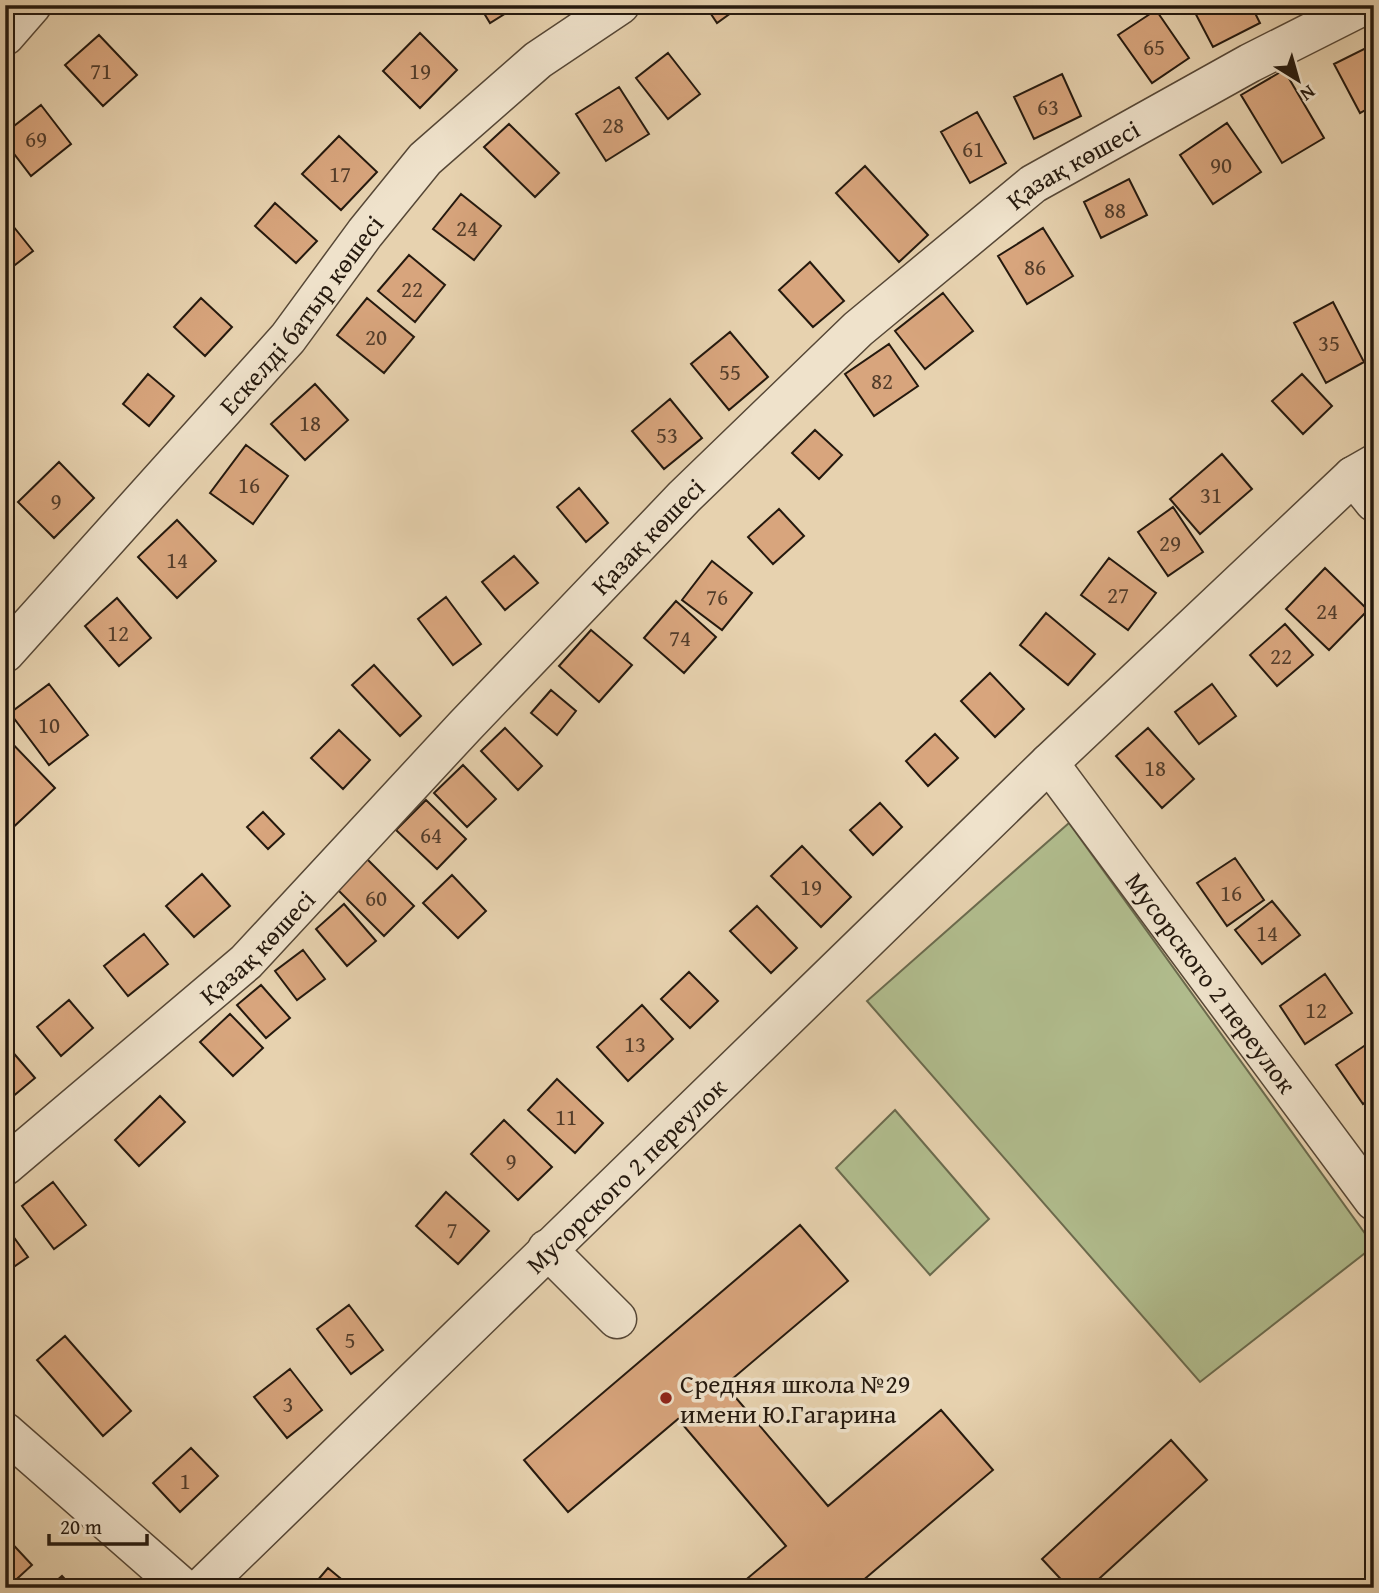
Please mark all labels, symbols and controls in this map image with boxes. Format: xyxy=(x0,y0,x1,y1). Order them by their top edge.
house number: 65 xyxy=(1143,30,1165,63)
north arrow xyxy=(1264,46,1334,116)
house number: 71 xyxy=(90,54,112,87)
house number: 19 xyxy=(409,54,431,87)
text: N xyxy=(1294,79,1322,109)
house number: 63 xyxy=(1037,90,1059,123)
house number: 28 xyxy=(602,108,624,141)
street label: Қазақ көшесі xyxy=(997,109,1147,219)
house number: 69 xyxy=(25,122,47,155)
house number: 61 xyxy=(962,132,984,165)
house number: 90 xyxy=(1210,148,1232,181)
house number: 17 xyxy=(329,157,351,190)
house number: 88 xyxy=(1104,193,1126,226)
street label: Ескелді батыр көшесі xyxy=(209,206,392,423)
house number: 24 xyxy=(456,211,478,244)
house number: 86 xyxy=(1024,250,1046,283)
house number: 22 xyxy=(401,272,423,305)
house number: 20 xyxy=(365,320,387,353)
house number: 35 xyxy=(1318,326,1340,359)
house number: 55 xyxy=(719,355,741,388)
house number: 82 xyxy=(871,364,893,397)
house number: 18 xyxy=(299,406,321,439)
house number: 53 xyxy=(656,418,678,451)
house number: 16 xyxy=(238,468,260,501)
street label: Қазақ көшесі xyxy=(581,468,713,603)
house number: 31 xyxy=(1200,478,1222,511)
house number: 9 xyxy=(50,484,62,517)
house number: 29 xyxy=(1159,526,1181,559)
house number: 14 xyxy=(166,543,188,576)
house number: 27 xyxy=(1107,578,1129,611)
house number: 76 xyxy=(706,580,728,613)
house number: 24 xyxy=(1316,594,1338,627)
house number: 12 xyxy=(107,616,129,649)
house number: 74 xyxy=(669,621,691,654)
house number: 22 xyxy=(1270,639,1292,672)
house number: 10 xyxy=(38,708,60,741)
house number: 18 xyxy=(1144,751,1166,784)
house number: 64 xyxy=(420,818,442,851)
street label: Мусорского 2 переулок xyxy=(1117,863,1307,1101)
house number: 19 xyxy=(800,870,822,903)
house number: 16 xyxy=(1220,876,1242,909)
street label: Қазақ көшесі xyxy=(190,880,324,1013)
house number: 60 xyxy=(365,881,387,914)
house number: 14 xyxy=(1256,916,1278,949)
house number: 12 xyxy=(1305,993,1327,1026)
house number: 13 xyxy=(624,1027,646,1060)
street label: Мусорского 2 переулок xyxy=(516,1068,735,1282)
house number: 11 xyxy=(555,1100,577,1133)
house number: 9 xyxy=(505,1144,517,1177)
house number: 7 xyxy=(446,1213,458,1246)
house number: 5 xyxy=(344,1323,356,1356)
place label: Средняя школа №29 имени Ю.Гагарина xyxy=(680,1364,910,1433)
house number: 3 xyxy=(282,1387,294,1420)
marker: Средняя школа №29 имени Ю.Гагарина xyxy=(658,1390,674,1406)
house number: 1 xyxy=(179,1464,191,1497)
scale bar xyxy=(49,1502,147,1546)
text: 20 m xyxy=(60,1511,102,1542)

